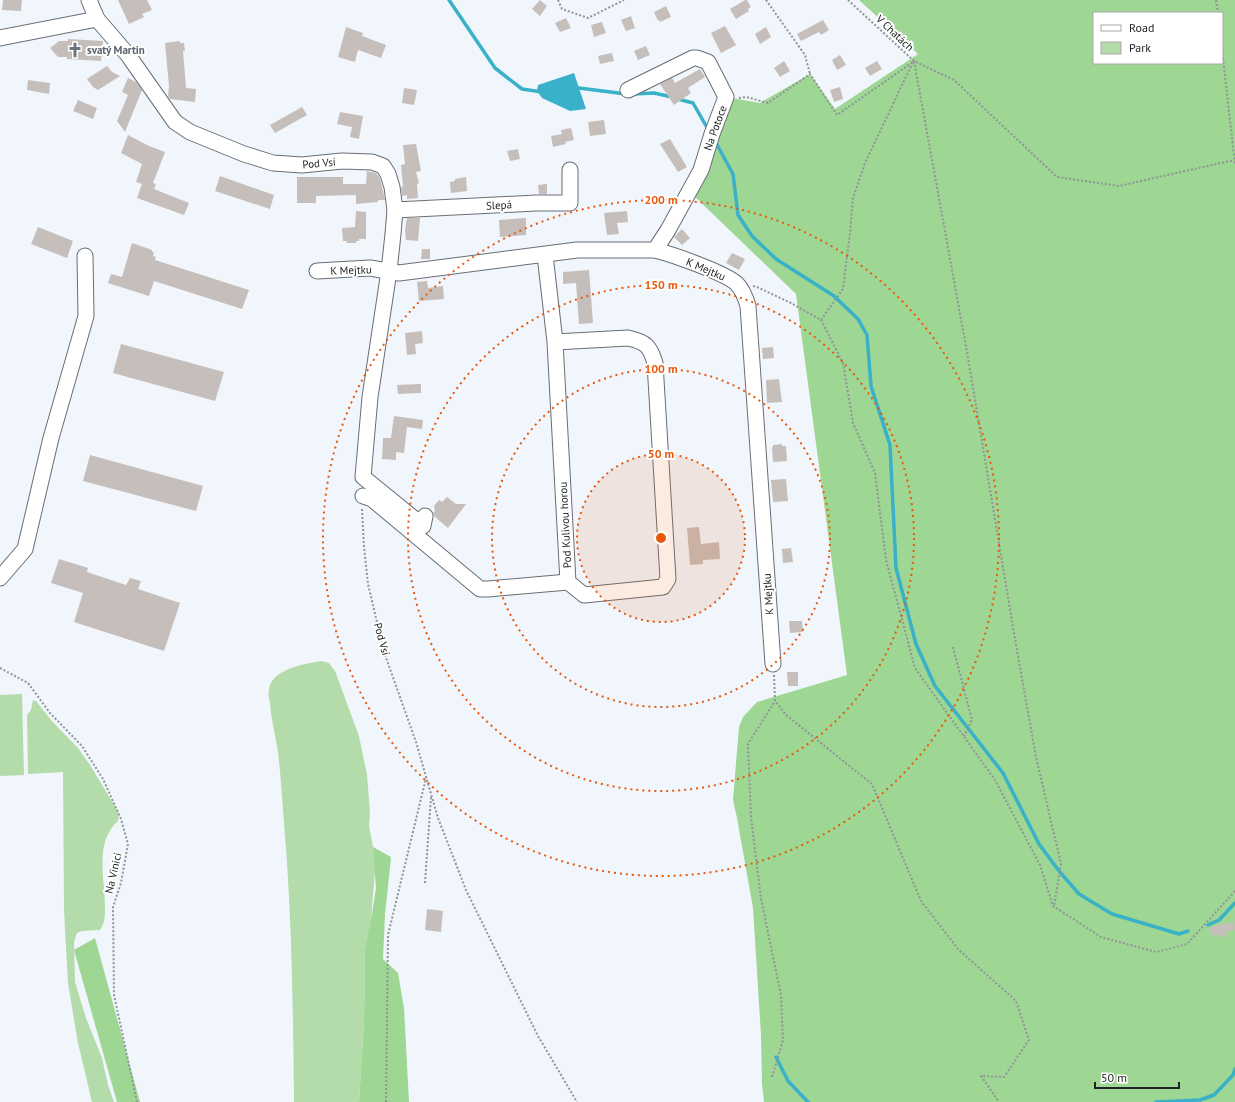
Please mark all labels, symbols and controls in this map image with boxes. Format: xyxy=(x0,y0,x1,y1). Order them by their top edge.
street label: V Chatách xyxy=(872,11,917,54)
legend xyxy=(1093,12,1223,64)
text: Road xyxy=(1129,20,1154,35)
text: Park xyxy=(1129,40,1151,55)
church icon: svatý Martin xyxy=(66,41,84,59)
place label: svatý Martin xyxy=(87,43,145,57)
street label: Na Potoce xyxy=(700,103,730,153)
street label: Pod Vsí xyxy=(302,155,336,171)
text: 200 m xyxy=(644,192,678,207)
street label: Slepá xyxy=(486,197,512,213)
street label: K Mejtku xyxy=(684,254,728,284)
street label: K Mejtku xyxy=(330,262,372,278)
text: 150 m xyxy=(644,277,678,292)
text: 100 m xyxy=(644,361,678,376)
text: 50 m xyxy=(648,446,674,461)
street label: Pod Kulivou horou xyxy=(556,481,574,569)
centre of rings xyxy=(654,531,668,545)
street label: K Mejtku xyxy=(760,573,776,615)
street label: Pod Vsí xyxy=(371,621,393,657)
street label: Na Vinici xyxy=(102,851,125,895)
scale bar xyxy=(1095,1064,1179,1090)
text: 50 m xyxy=(1101,1070,1127,1085)

